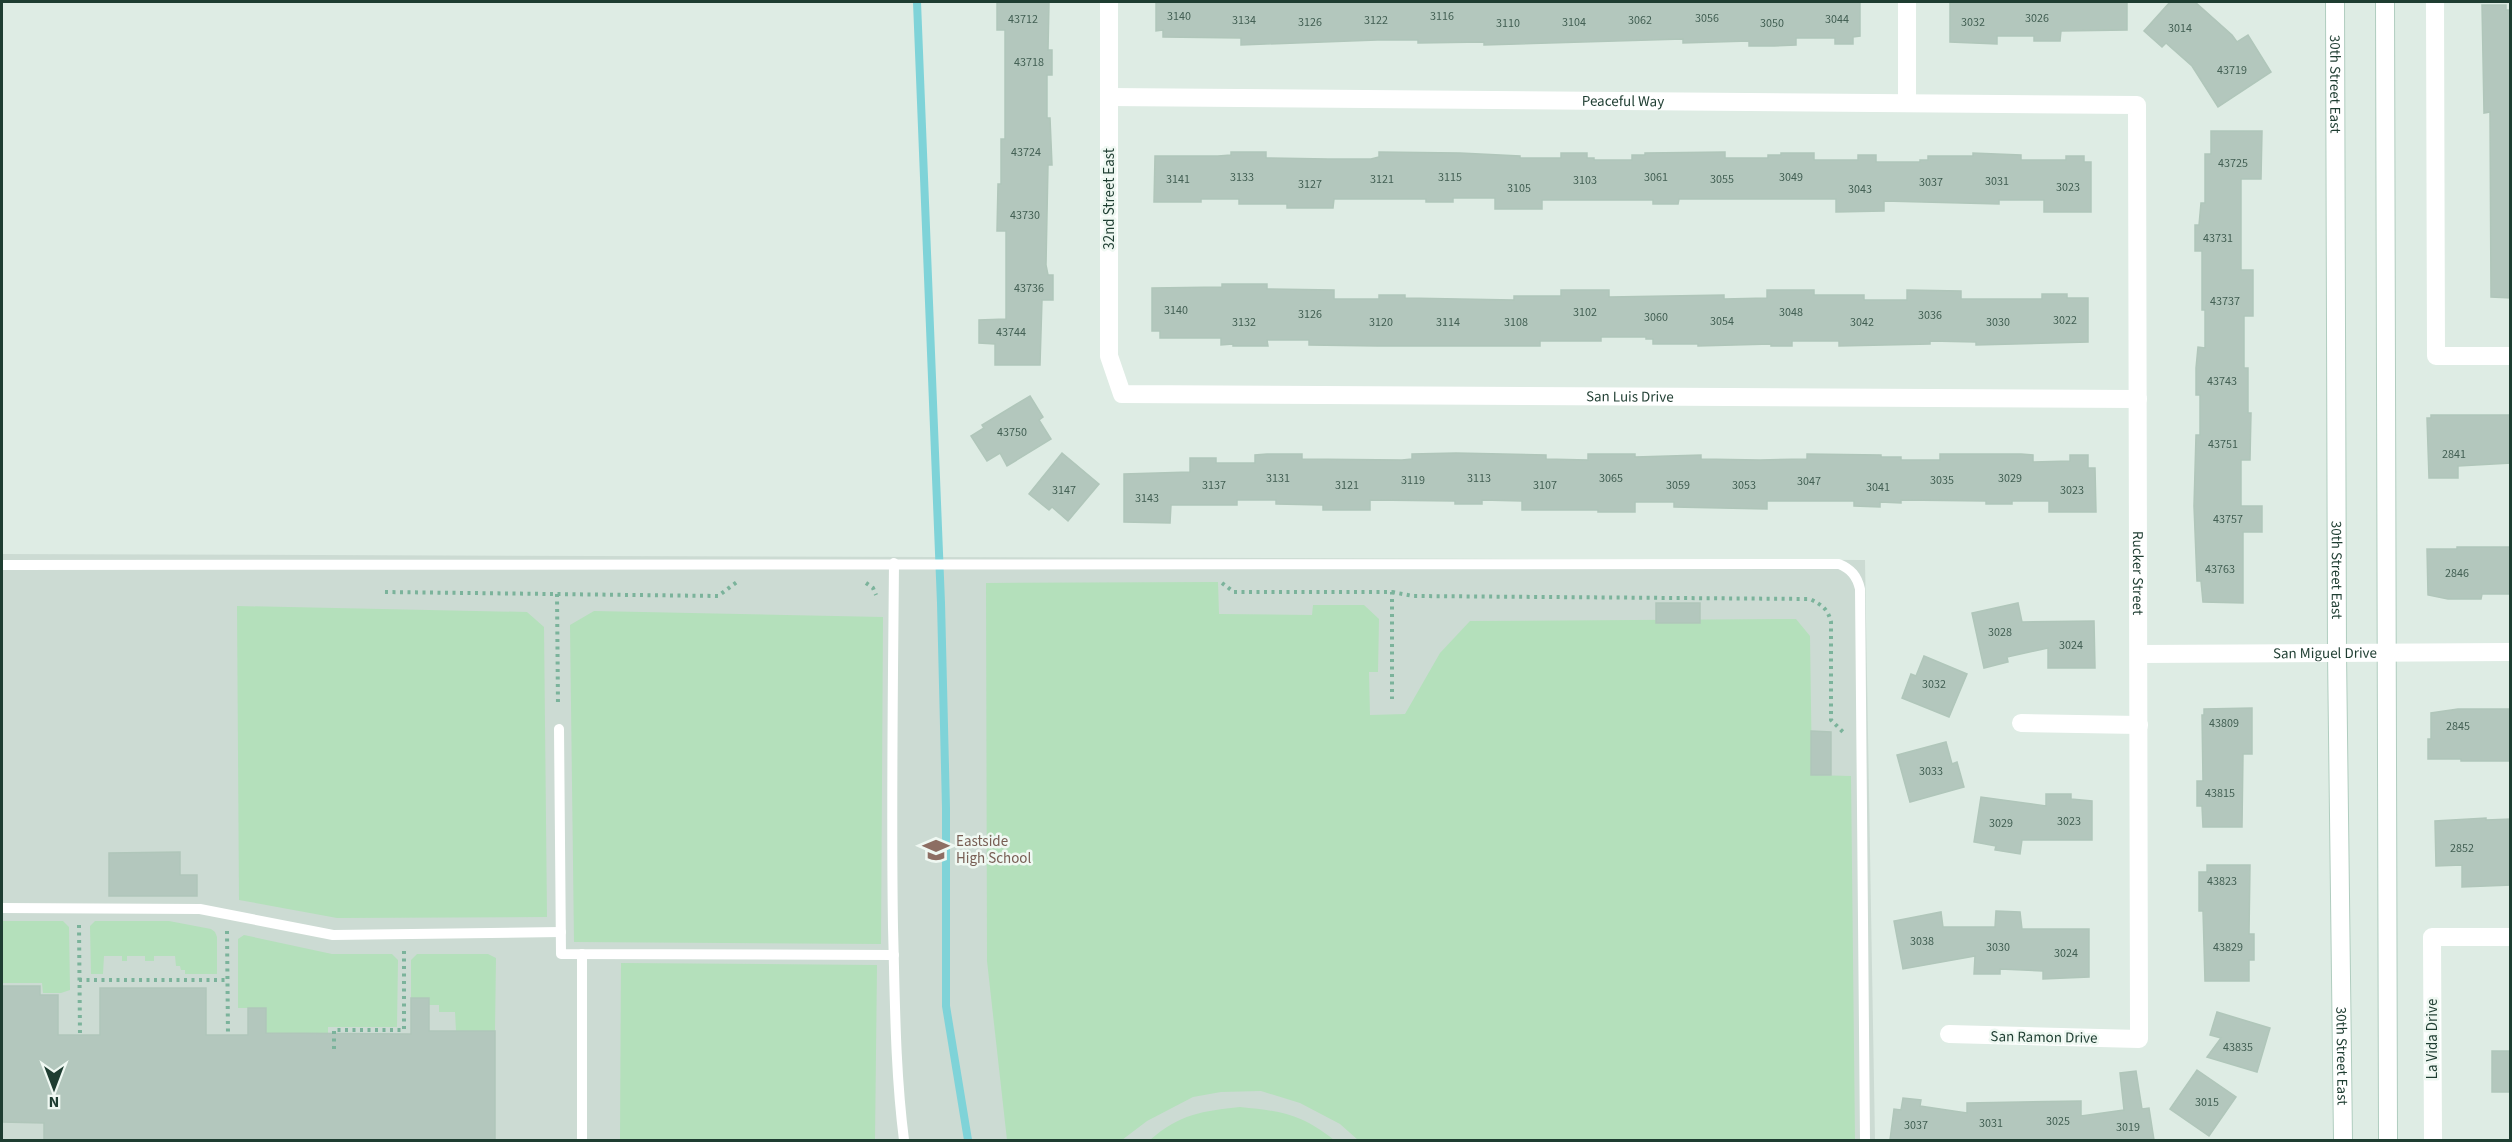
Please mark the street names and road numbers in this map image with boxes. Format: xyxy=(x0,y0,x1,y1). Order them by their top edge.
street label: 30th Street East xyxy=(2324,35,2345,133)
street label: Peaceful Way xyxy=(1582,91,1664,112)
street label: 32nd Street East xyxy=(1099,148,1120,250)
street label: San Luis Drive xyxy=(1586,386,1674,408)
street label: 30th Street East xyxy=(2326,521,2347,619)
street label: Rucker Street xyxy=(2127,531,2148,615)
street label: San Miguel Drive xyxy=(2273,643,2377,664)
street label: La Vida Drive xyxy=(2422,999,2443,1079)
street label: 30th Street East xyxy=(2330,1007,2353,1105)
street label: San Ramon Drive xyxy=(1990,1026,2098,1049)

